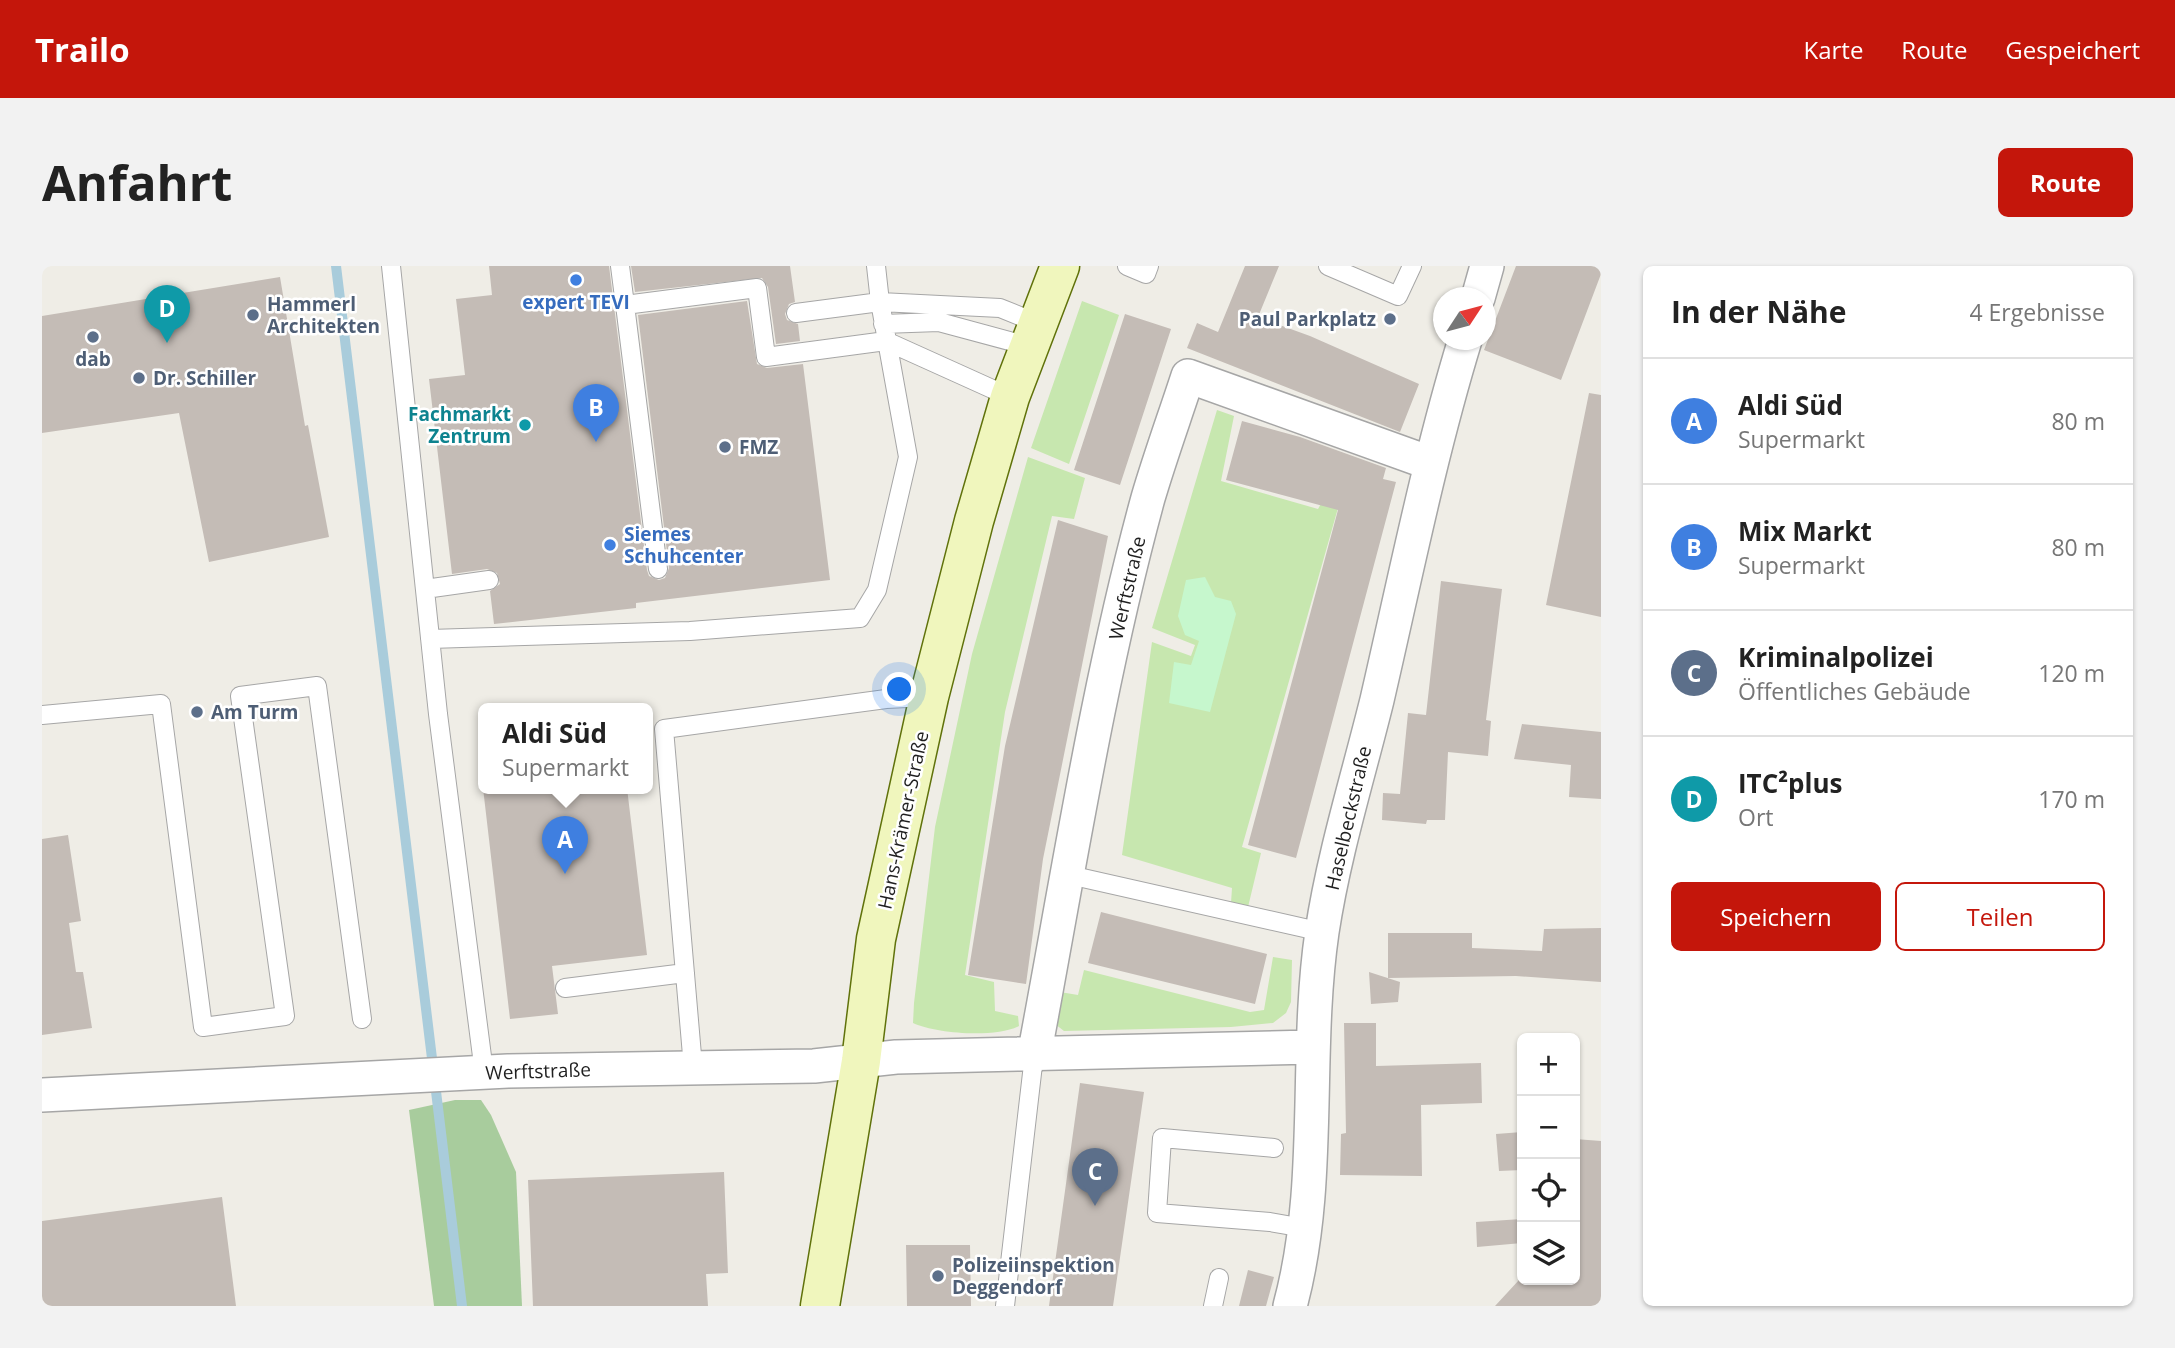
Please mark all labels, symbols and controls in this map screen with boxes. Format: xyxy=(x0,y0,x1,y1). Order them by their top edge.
text: Trailo xyxy=(35,27,130,72)
text: Karte xyxy=(1803,33,1863,66)
text: Route xyxy=(1901,33,1967,66)
text: Gespeichert xyxy=(2005,33,2140,66)
button: Route xyxy=(1998,148,2133,217)
text: Anfahrt xyxy=(42,149,232,215)
marker: expert TEVI xyxy=(568,272,584,288)
pin: D xyxy=(144,285,190,343)
north arrow xyxy=(1433,287,1496,350)
place label: expert TEVI xyxy=(522,289,630,315)
place label: Hammerl Architekten xyxy=(267,291,380,339)
text: In der Nähe xyxy=(1671,291,1847,332)
text: 4 Ergebnisse xyxy=(1969,296,2105,328)
place label: Paul Parkplatz xyxy=(1239,306,1376,332)
marker: Hammerl Architekten xyxy=(245,307,261,323)
marker: Paul Parkplatz xyxy=(1382,311,1398,327)
marker: dab xyxy=(85,329,101,345)
place label: dab xyxy=(75,346,111,372)
place label: Dr. Schiller xyxy=(153,365,256,391)
marker: Dr. Schiller xyxy=(131,370,147,386)
pin: B xyxy=(573,384,619,442)
text: Aldi Süd xyxy=(1738,387,1843,423)
place label: Fachmarkt Zentrum xyxy=(408,401,511,449)
text: A xyxy=(1686,405,1702,437)
text: 80 m xyxy=(2051,405,2105,437)
marker: Fachmarkt Zentrum xyxy=(517,417,533,433)
text: Supermarkt xyxy=(1738,423,1865,455)
place label: FMZ xyxy=(739,434,778,460)
marker: FMZ xyxy=(717,439,733,455)
text: Mix Markt xyxy=(1738,513,1872,549)
place label: Siemes Schuhcenter xyxy=(624,521,744,569)
text: B xyxy=(1686,531,1702,563)
text: 80 m xyxy=(2051,531,2105,563)
street label: Werftstraße xyxy=(1102,534,1152,642)
marker: Siemes Schuhcenter xyxy=(602,537,618,553)
text: Supermarkt xyxy=(1738,549,1865,581)
text: Kriminalpolizei xyxy=(1738,639,1934,675)
text: C xyxy=(1687,657,1701,689)
text: 120 m xyxy=(2038,657,2105,689)
your location xyxy=(882,672,916,706)
text: Öffentliches Gebäude xyxy=(1738,675,1971,707)
place label: Am Turm xyxy=(211,699,298,725)
popup xyxy=(478,703,653,794)
marker: Am Turm xyxy=(189,704,205,720)
text: Aldi Süd xyxy=(502,715,607,751)
street label: Hans-Krämer-Straße xyxy=(871,729,935,911)
street label: Haselbeckstraße xyxy=(1319,743,1377,893)
text: Supermarkt xyxy=(502,751,629,783)
text: ITC²plus xyxy=(1738,765,1842,801)
text: D xyxy=(1685,783,1703,815)
text: 170 m xyxy=(2038,783,2105,815)
text: Ort xyxy=(1738,801,1774,833)
pin: A xyxy=(542,816,588,874)
button: Speichern xyxy=(1671,882,1881,951)
button: Teilen xyxy=(1895,882,2105,951)
map controls xyxy=(1517,1033,1580,1285)
button: + xyxy=(1517,1033,1580,1096)
street label: Werftstraße xyxy=(485,1056,591,1086)
button: − xyxy=(1517,1096,1580,1159)
pin: C xyxy=(1072,1148,1118,1206)
button: locate xyxy=(1517,1159,1580,1222)
button: layers xyxy=(1517,1222,1580,1285)
place label: Polizeiinspektion Deggendorf xyxy=(952,1252,1115,1300)
marker: Polizeiinspektion Deggendorf xyxy=(930,1268,946,1284)

